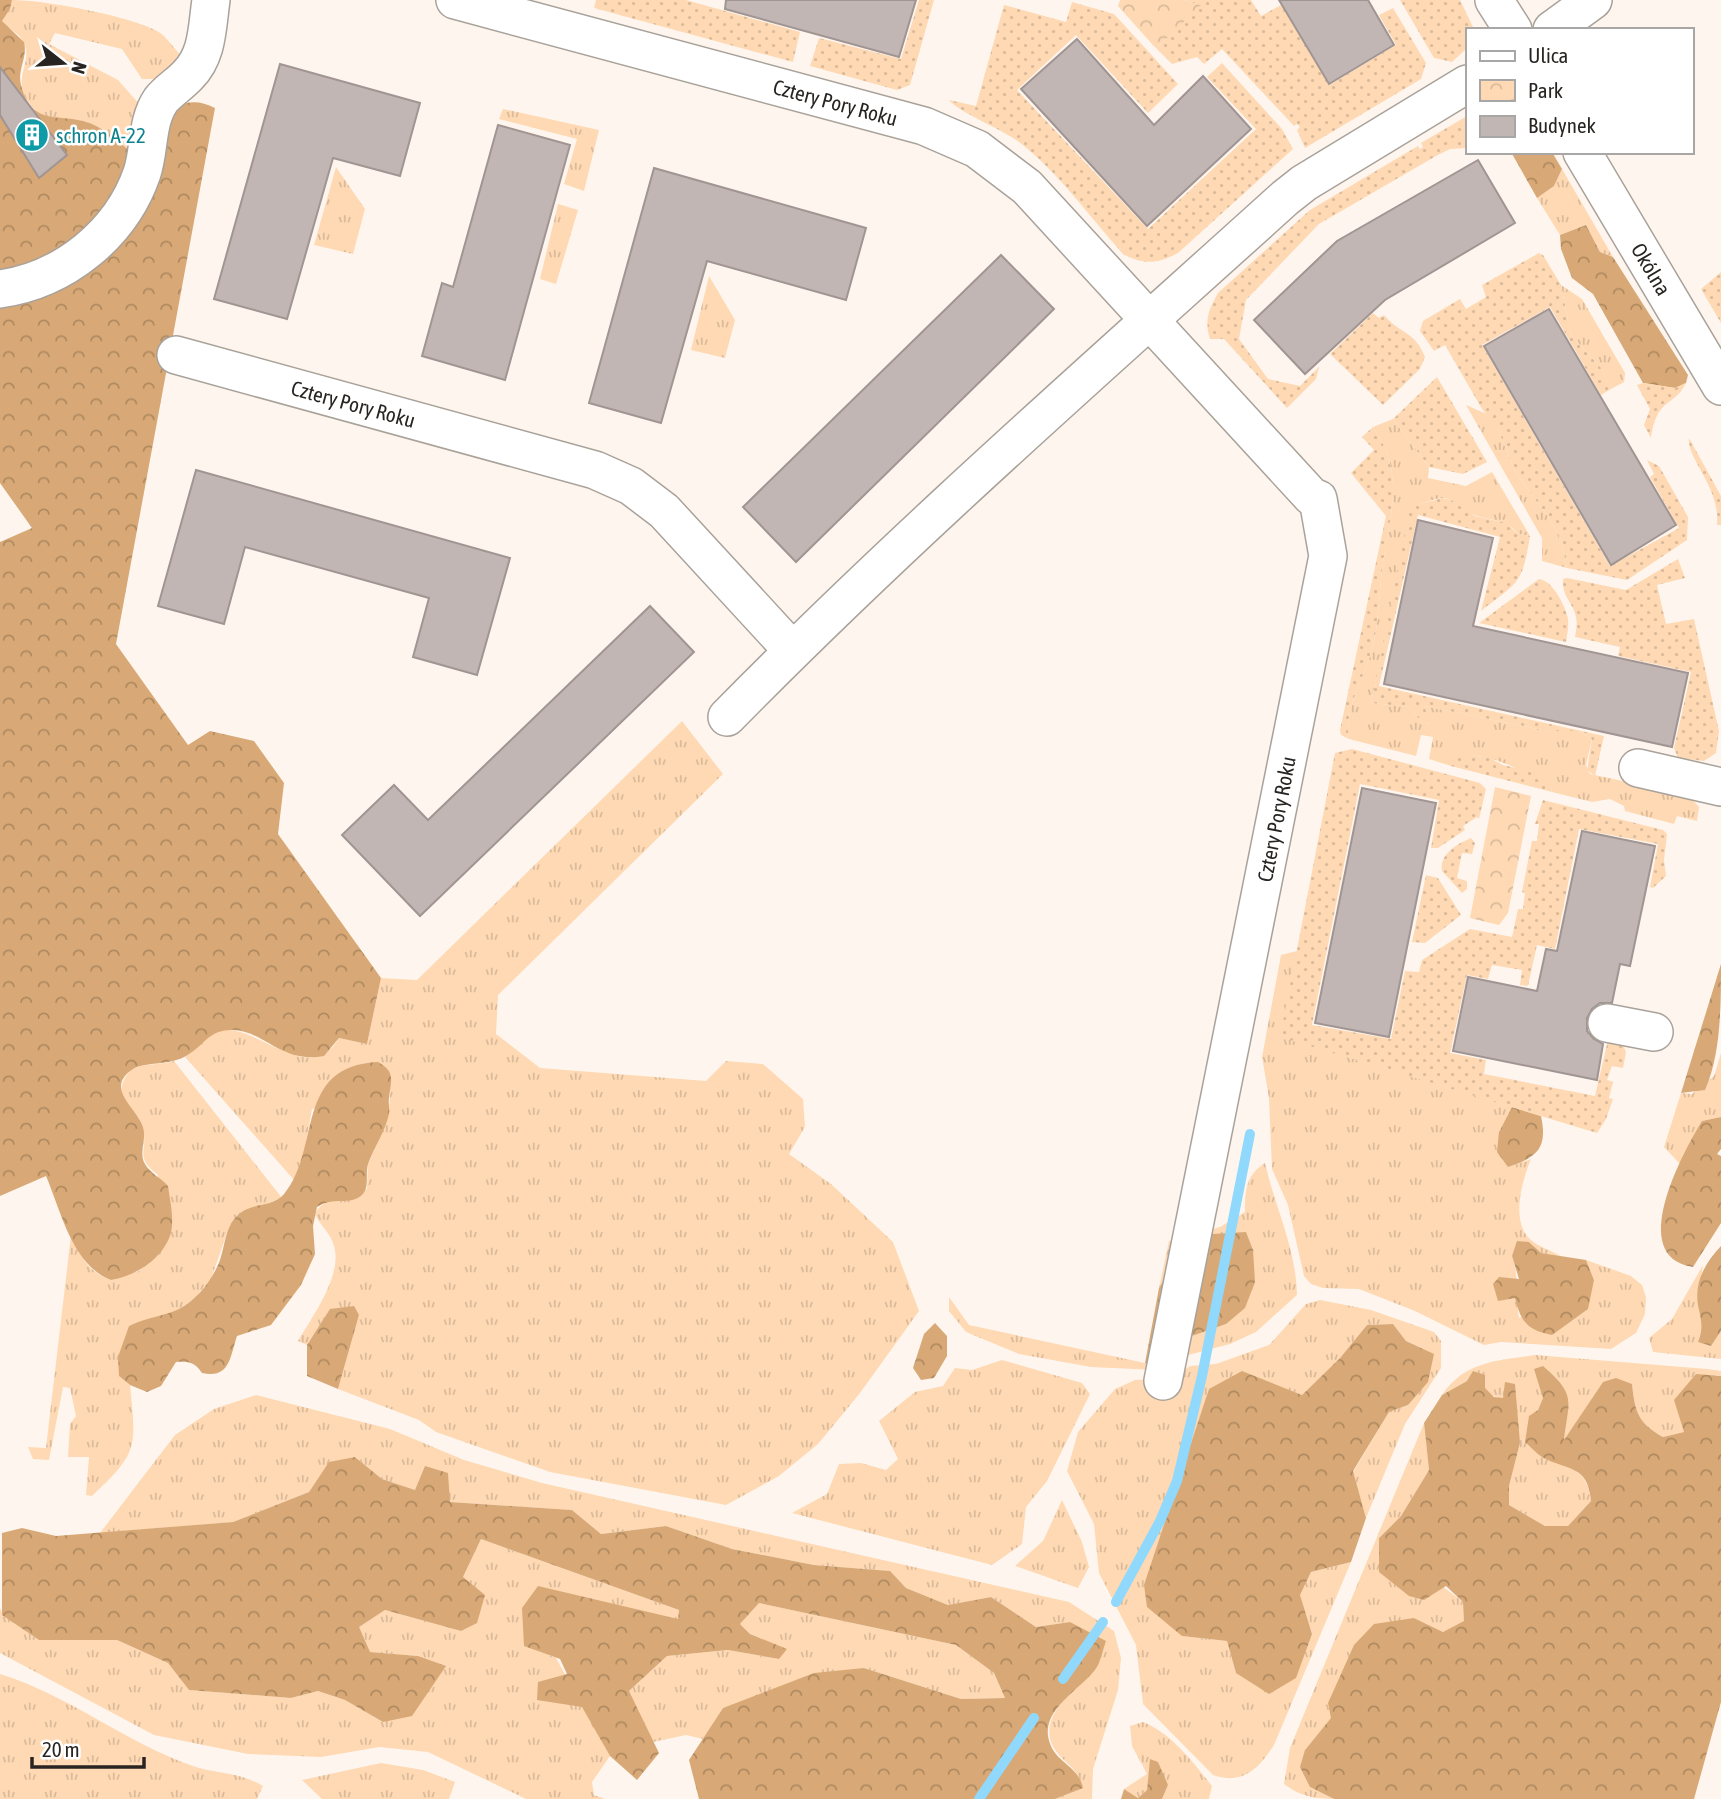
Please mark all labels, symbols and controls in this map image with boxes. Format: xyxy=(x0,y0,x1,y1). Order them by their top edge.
north arrow xyxy=(28,28,98,98)
legend xyxy=(1466,28,1693,154)
text: Ulica xyxy=(1528,43,1568,67)
text: N xyxy=(67,59,91,77)
street label: Cztery Pory Roku xyxy=(771,74,900,130)
text: Park xyxy=(1528,78,1563,102)
text: Budynek xyxy=(1528,113,1596,137)
building icon: schron A-22 xyxy=(13,116,51,154)
place label: schron A-22 xyxy=(56,123,146,147)
street label: Okólna xyxy=(1627,239,1676,299)
street label: Cztery Pory Roku xyxy=(289,375,418,432)
street label: Cztery Pory Roku xyxy=(1252,754,1300,884)
scale bar xyxy=(32,1726,144,1770)
text: 20 m xyxy=(42,1737,80,1761)

